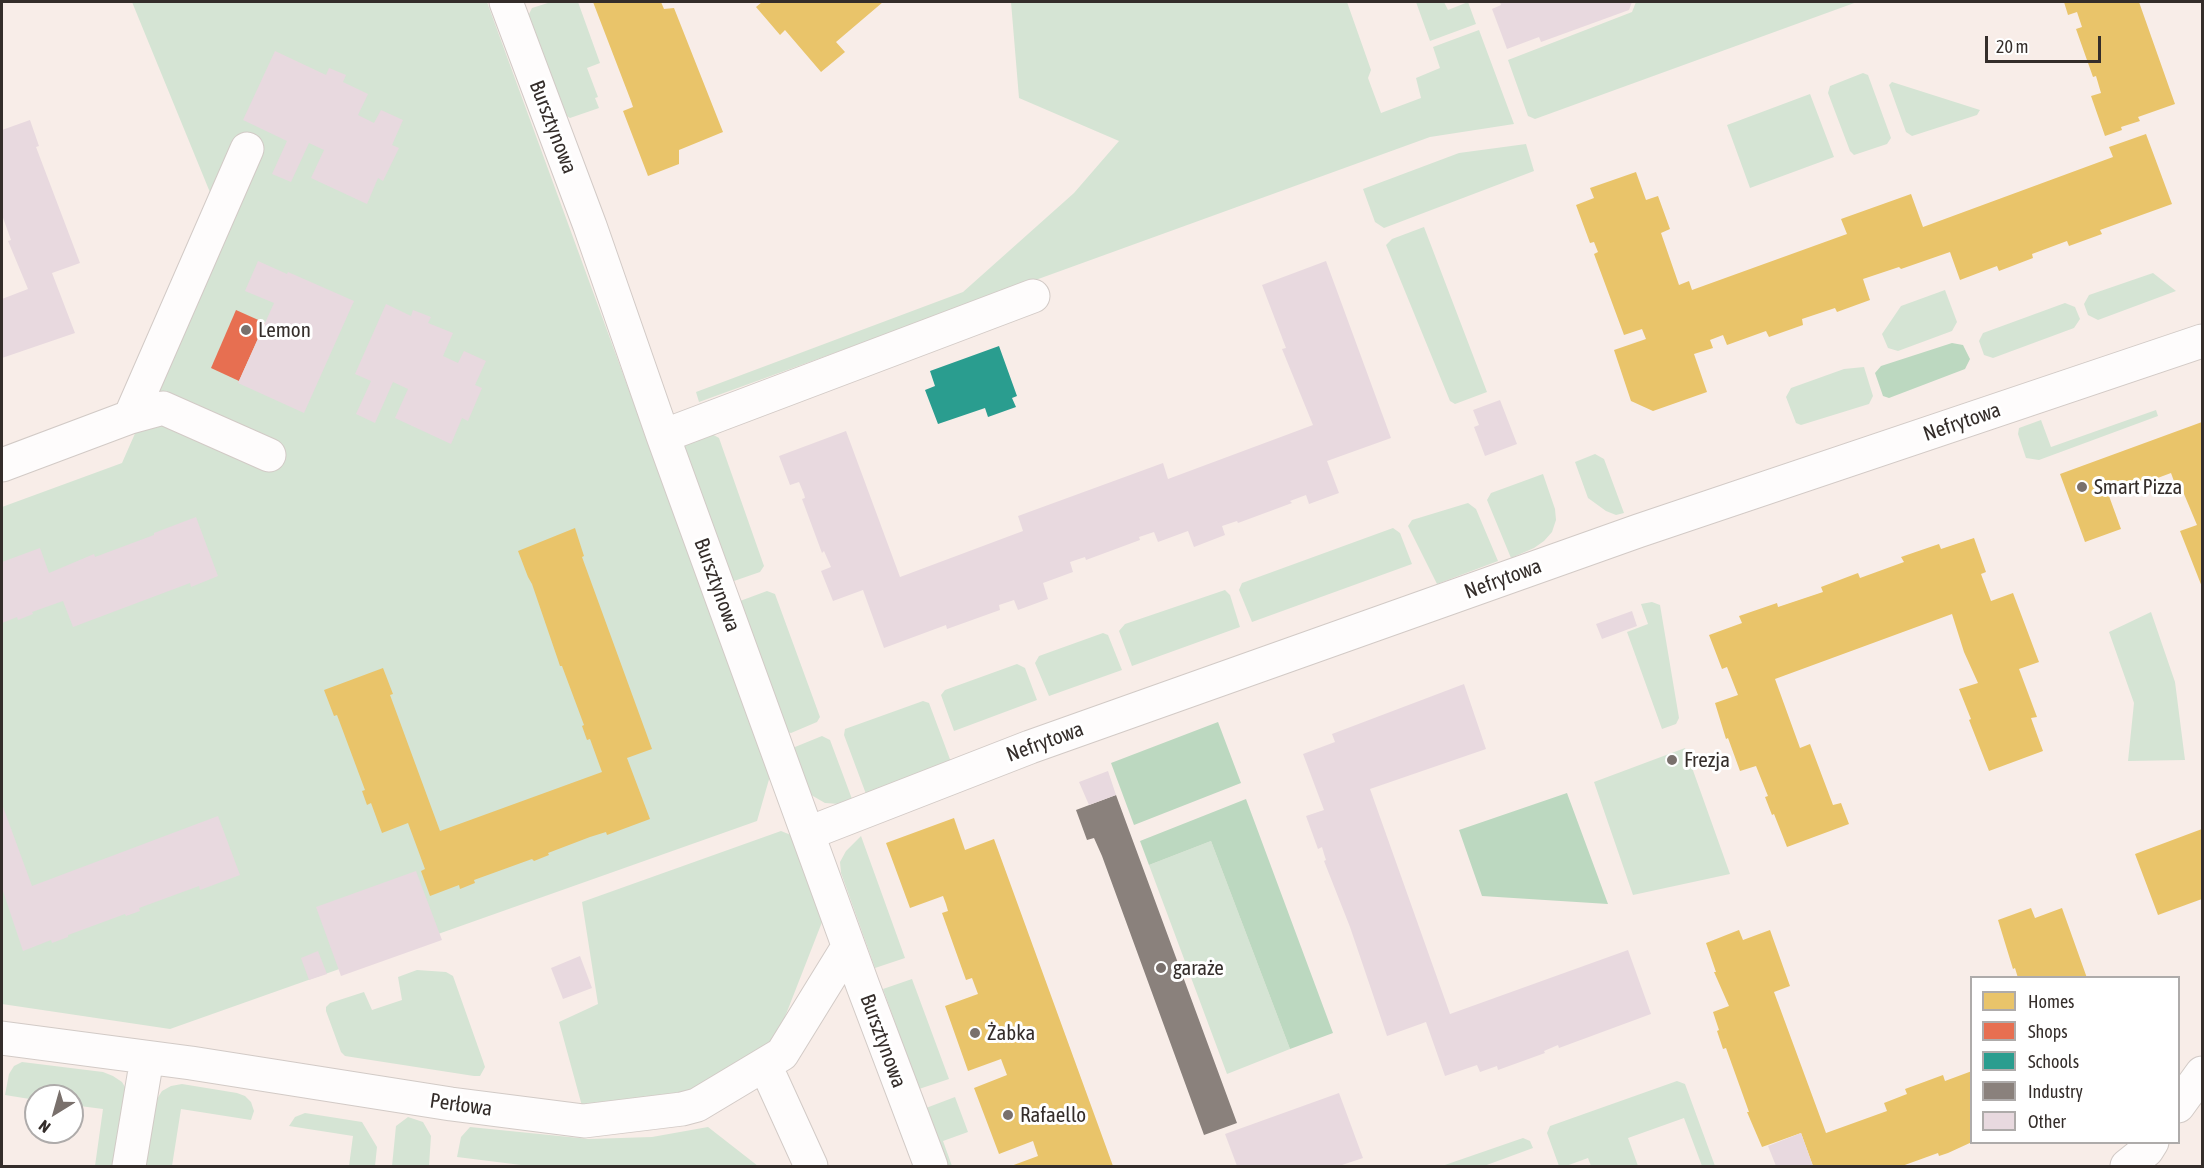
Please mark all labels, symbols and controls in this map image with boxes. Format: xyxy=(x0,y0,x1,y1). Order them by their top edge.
scale bar xyxy=(1988,24,2104,62)
text: 20 m xyxy=(1996,36,2028,57)
street label: Bursztynowa xyxy=(524,77,582,177)
place label: Lemon xyxy=(258,317,311,343)
marker: Lemon xyxy=(239,323,253,337)
street label: Nefrytowa xyxy=(1920,397,2004,447)
place label: Smart Pizza xyxy=(2094,474,2182,500)
marker: Smart Pizza xyxy=(2075,480,2089,494)
street label: Bursztynowa xyxy=(688,535,746,635)
street label: Nefrytowa xyxy=(1461,553,1545,605)
street label: Nefrytowa xyxy=(1003,716,1087,768)
place label: Frezja xyxy=(1684,747,1730,773)
marker: Frezja xyxy=(1665,753,1679,767)
place label: garaże xyxy=(1173,955,1224,981)
marker: garaże xyxy=(1154,961,1168,975)
legend xyxy=(1970,976,2180,1144)
street label: Bursztynowa xyxy=(854,991,912,1091)
text: Homes xyxy=(2028,991,2074,1012)
place label: Żabka xyxy=(987,1020,1035,1046)
text: Shops xyxy=(2028,1021,2068,1042)
marker: Żabka xyxy=(968,1026,982,1040)
text: Schools xyxy=(2028,1051,2079,1072)
text: Industry xyxy=(2028,1081,2083,1102)
north arrow xyxy=(24,1084,84,1144)
street label: Perłowa xyxy=(428,1088,494,1122)
place label: Rafaello xyxy=(1020,1102,1086,1128)
marker: Rafaello xyxy=(1001,1108,1015,1122)
text: Other xyxy=(2028,1111,2066,1132)
text: N xyxy=(35,1117,54,1137)

